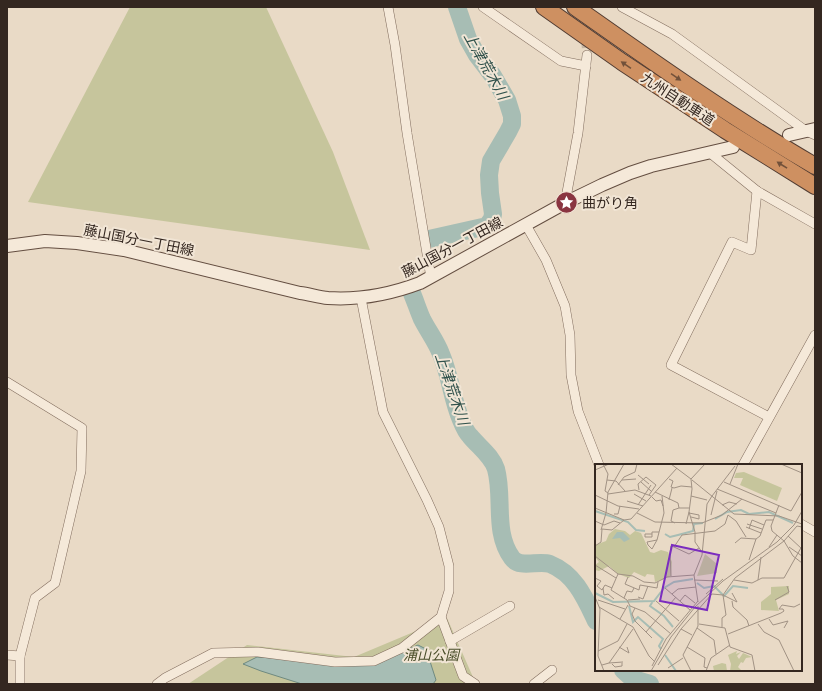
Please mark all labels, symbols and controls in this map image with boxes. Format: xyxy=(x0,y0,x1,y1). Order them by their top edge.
water label: 上津荒木川 xyxy=(460,29,513,105)
one-way arrow xyxy=(620,61,631,68)
street label: 九州自動車道 xyxy=(638,69,718,129)
one-way arrow xyxy=(671,73,681,81)
one-way arrow xyxy=(776,162,788,169)
place icon: 曲がり角 xyxy=(553,190,579,216)
place label: 曲がり角 xyxy=(582,195,638,212)
street label: 藤山国分一丁田線 xyxy=(399,214,506,281)
street label: 藤山国分一丁田線 xyxy=(82,221,195,260)
water label: 上津荒木川 xyxy=(431,351,473,429)
inset map xyxy=(595,464,802,671)
park label: 浦山公園 xyxy=(403,647,461,664)

